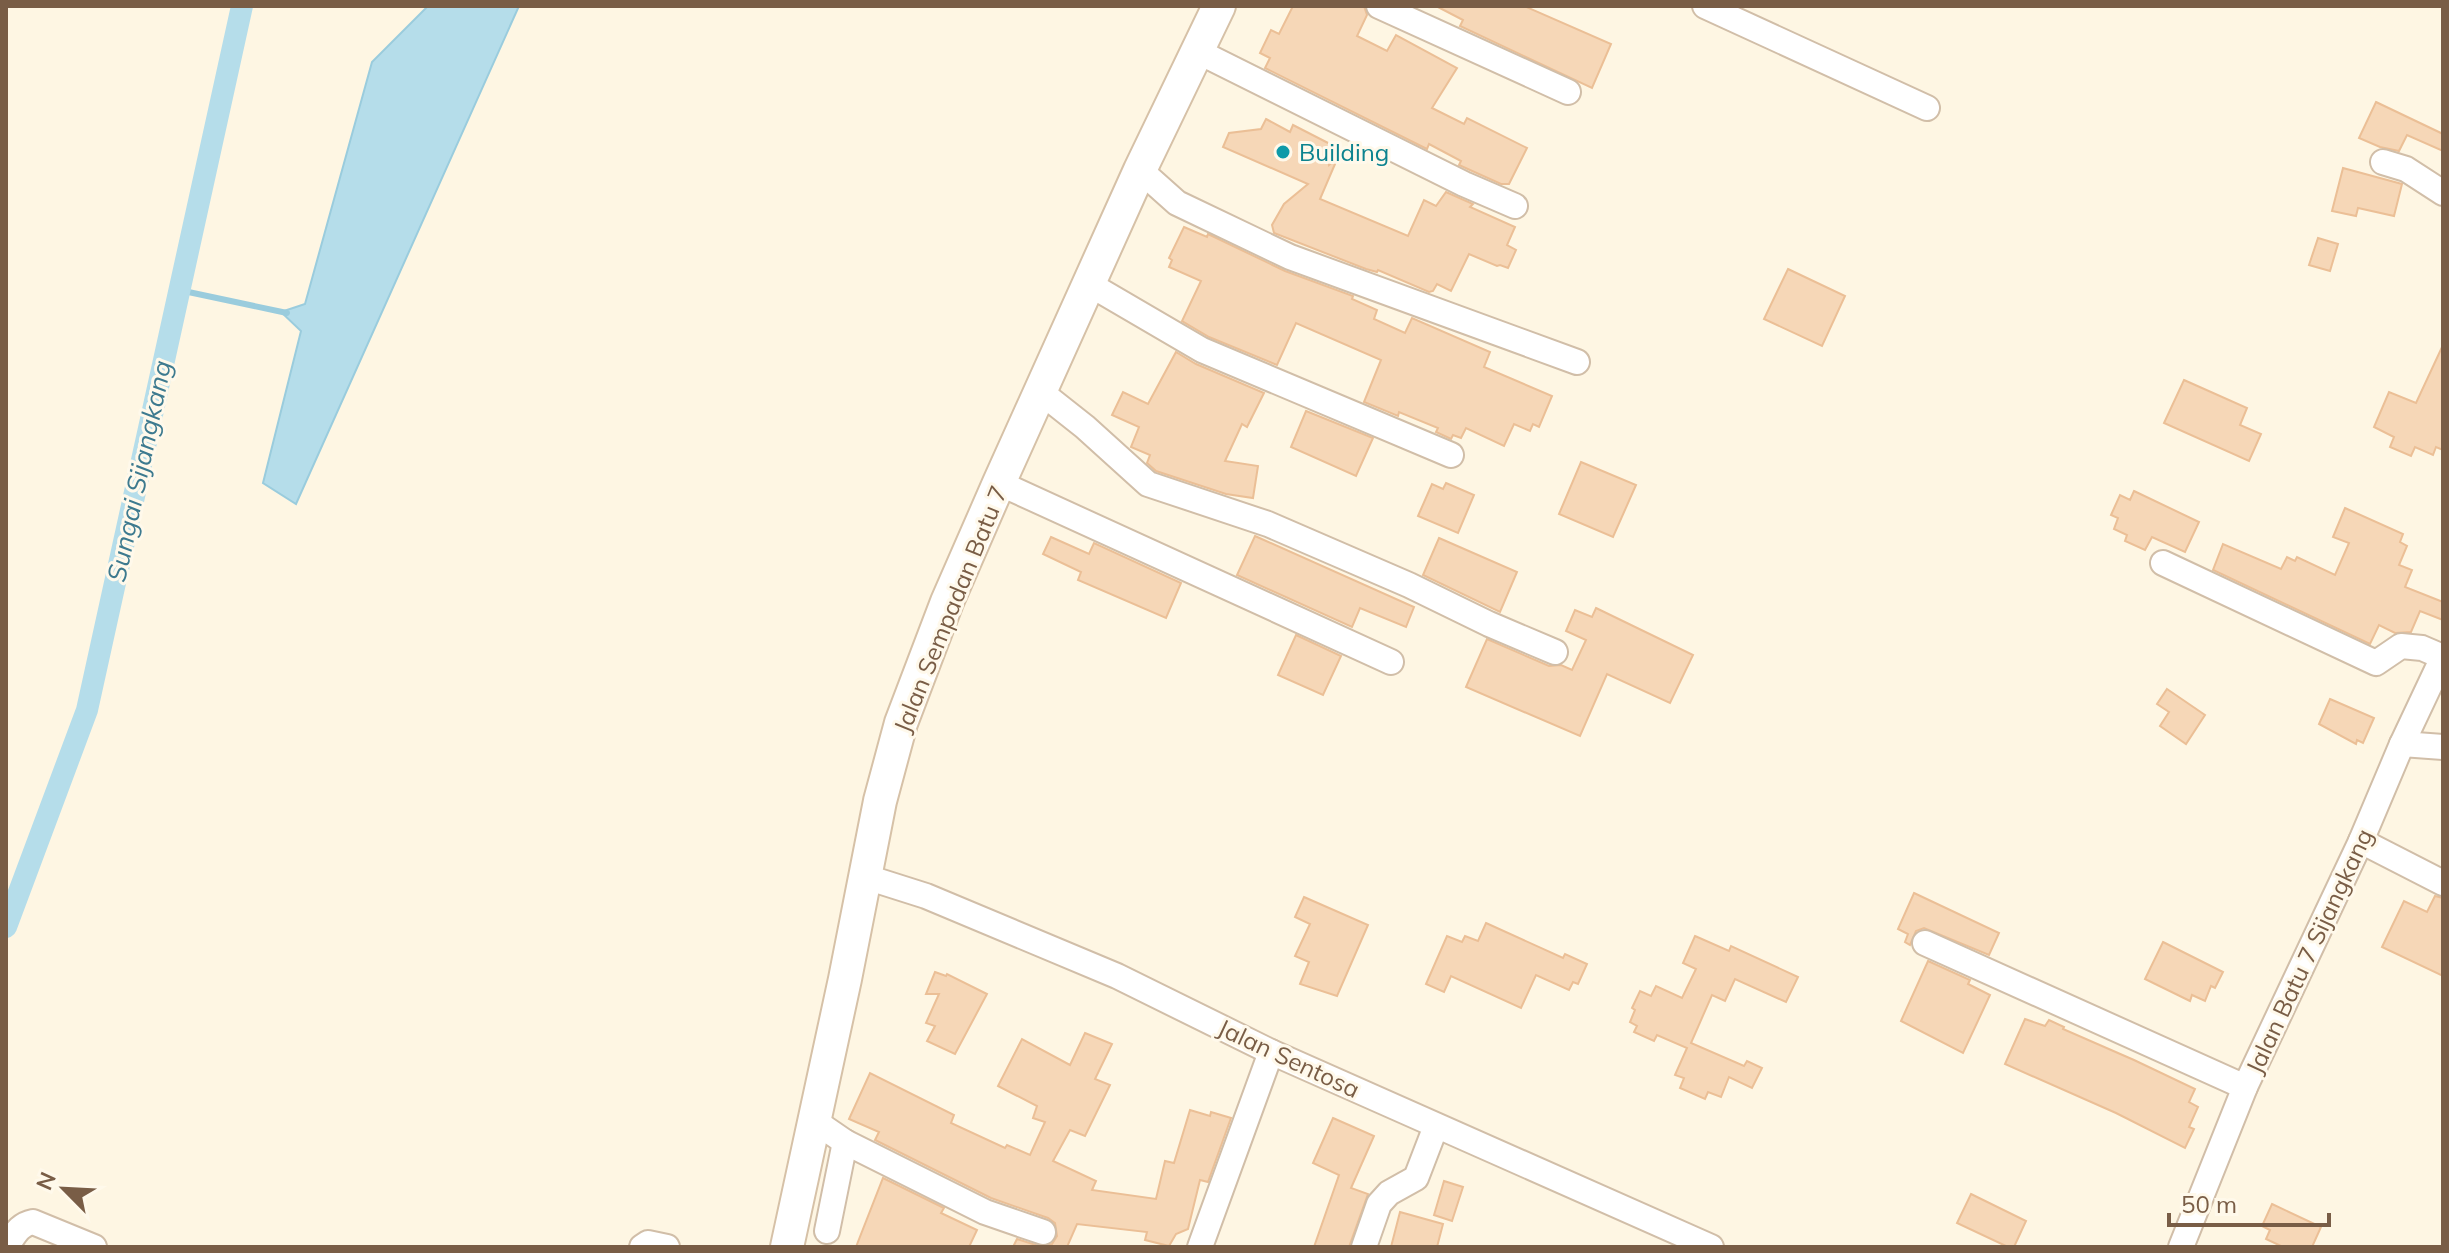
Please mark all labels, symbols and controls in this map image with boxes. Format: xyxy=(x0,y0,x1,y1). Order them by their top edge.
place label: Building xyxy=(1299,137,1389,167)
marker: Building xyxy=(1274,143,1292,161)
water label: Sungai Sijangkang xyxy=(99,357,179,585)
street label: Jalan Sempadan Batu 7 xyxy=(887,481,1013,737)
street label: Jalan Batu 7 Sijangkang xyxy=(2239,824,2379,1078)
street label: Jalan Sentosa xyxy=(1213,1012,1365,1104)
north arrow xyxy=(24,1149,104,1229)
text: N xyxy=(30,1168,62,1194)
scale bar xyxy=(2169,1177,2329,1227)
text: 50 m xyxy=(2181,1189,2237,1219)

